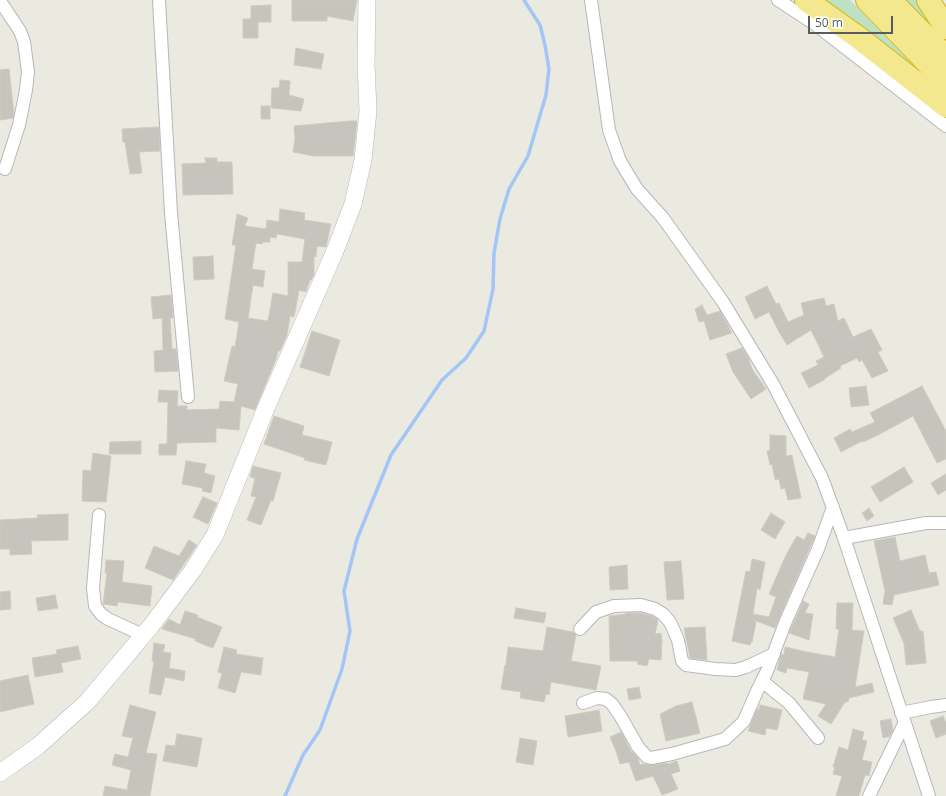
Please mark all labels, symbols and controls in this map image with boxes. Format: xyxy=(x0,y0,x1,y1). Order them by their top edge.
scale bar xyxy=(810,8,895,34)
text: 50 m xyxy=(815,14,843,31)

